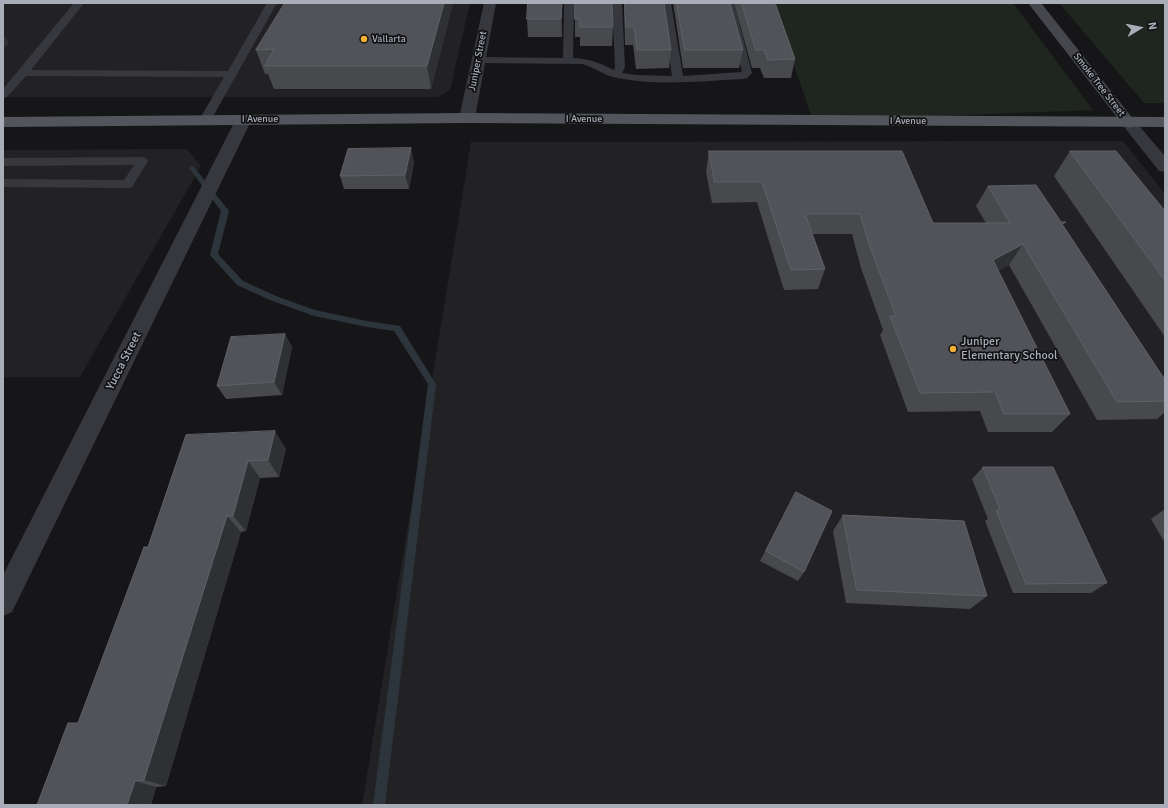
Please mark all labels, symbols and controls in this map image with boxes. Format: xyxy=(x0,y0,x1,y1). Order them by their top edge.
north arrow xyxy=(1120,8,1160,48)
text: N xyxy=(1145,21,1159,31)
street label: Juniper Street xyxy=(466,30,490,92)
place label: Vallarta xyxy=(372,33,406,45)
marker: Vallarta xyxy=(359,34,369,44)
street label: Smoke Tree Street xyxy=(1071,51,1127,119)
street label: I Avenue xyxy=(242,113,278,125)
street label: I Avenue xyxy=(566,113,602,125)
street label: I Avenue xyxy=(890,115,926,127)
street label: Yucca Street xyxy=(103,330,145,392)
place label: Juniper Elementary School xyxy=(961,335,1057,363)
marker: Juniper Elementary School xyxy=(948,344,958,354)

